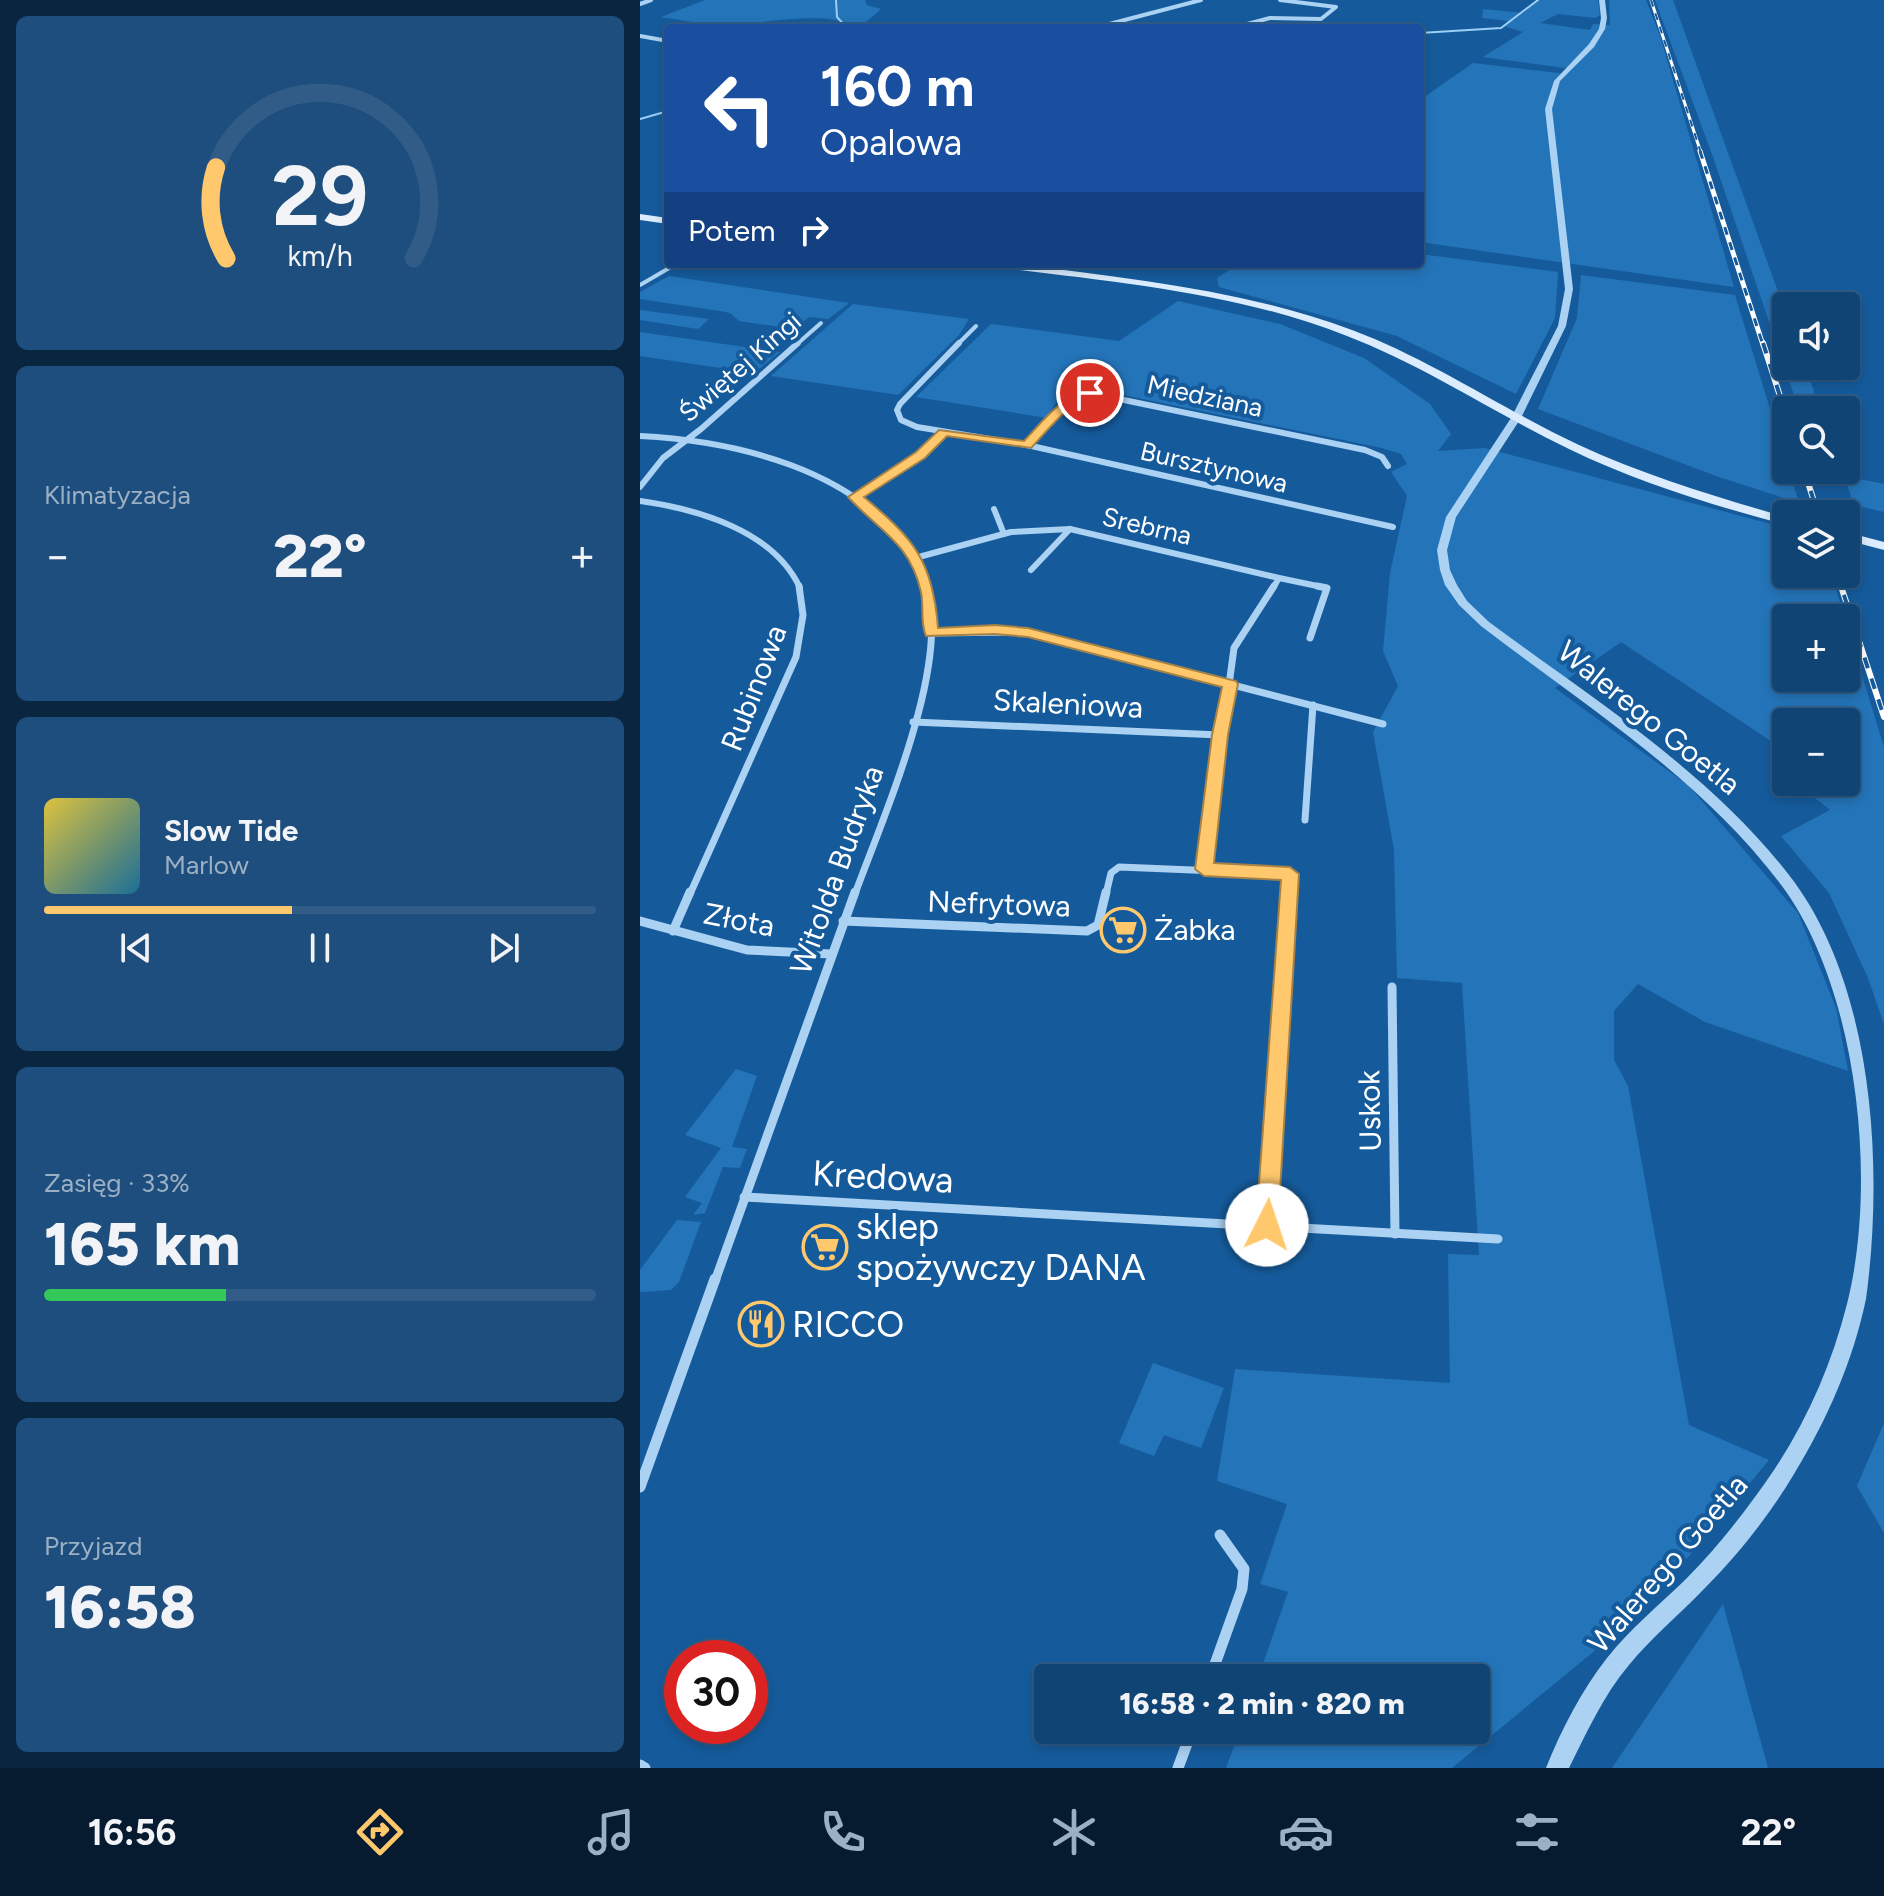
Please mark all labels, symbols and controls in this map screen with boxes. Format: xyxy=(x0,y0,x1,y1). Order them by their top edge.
text: 160 m xyxy=(820,53,975,120)
icon: left xyxy=(688,56,792,160)
text: Opalowa xyxy=(820,121,962,164)
text: 29 xyxy=(272,146,368,246)
icon: right xyxy=(792,208,836,252)
text: Potem xyxy=(688,212,776,249)
text: km/h xyxy=(287,239,353,273)
map controls xyxy=(1772,292,1860,796)
button: sound xyxy=(1772,292,1860,380)
street label: Świętej Kingi xyxy=(672,305,808,429)
pin xyxy=(1056,359,1124,427)
street label: Miedziana xyxy=(1144,368,1266,424)
icon: arrive xyxy=(1068,371,1112,415)
button: search xyxy=(1772,396,1860,484)
street label: Bursztynowa xyxy=(1137,435,1291,499)
text: Klimatyzacja xyxy=(44,479,191,511)
street label: Srebrna xyxy=(1099,500,1195,552)
button: layers xyxy=(1772,500,1860,588)
text: 22° xyxy=(273,520,367,592)
text: − xyxy=(44,529,71,582)
text: + xyxy=(569,529,596,582)
button: + xyxy=(1772,604,1860,692)
street label: Rubinowa xyxy=(713,619,795,756)
street label: Walerego Goetla xyxy=(1550,633,1748,803)
street label: Skaleniowa xyxy=(992,681,1144,726)
button: − xyxy=(1772,708,1860,796)
street label: Witolda Budryka xyxy=(782,760,891,979)
text: Slow Tide xyxy=(164,812,298,849)
text: Marlow xyxy=(164,849,249,881)
street label: Nefrytowa xyxy=(927,883,1071,924)
street label: Złota xyxy=(700,895,778,945)
supermarket icon: Żabka xyxy=(1099,906,1147,954)
place label: Żabka xyxy=(1154,911,1236,948)
icon: previous xyxy=(114,926,158,970)
icon: pause xyxy=(298,926,342,970)
icon: next xyxy=(482,926,526,970)
street label: Uskok xyxy=(1350,1070,1389,1152)
street label: Kredowa xyxy=(811,1151,955,1202)
text: Zasięg · 33% xyxy=(44,1167,190,1199)
position arrow xyxy=(1225,1183,1309,1267)
place label: sklep spożywczy DANA xyxy=(856,1205,1146,1289)
text: 165 km xyxy=(44,1208,240,1280)
supermarket icon: sklep spożywczy DANA xyxy=(801,1223,849,1271)
restaurant icon: RICCO xyxy=(737,1300,785,1348)
place label: RICCO xyxy=(792,1303,904,1346)
street label: Walerego Goetla xyxy=(1580,1467,1755,1661)
text: Przyjazd xyxy=(44,1530,142,1562)
text: 16:58 xyxy=(44,1571,196,1643)
speed limit sign: 30 xyxy=(664,1640,768,1744)
text: 16:58 · 2 min · 820 m xyxy=(1119,1685,1405,1722)
icon: directions xyxy=(352,1804,408,1860)
icon: music xyxy=(583,1804,639,1860)
icon: phone xyxy=(815,1804,871,1860)
icon: climate xyxy=(1046,1804,1102,1860)
icon: car xyxy=(1278,1804,1334,1860)
icon: filters xyxy=(1509,1804,1565,1860)
text: 16:56 xyxy=(88,1811,176,1854)
text: 22° xyxy=(1741,1811,1796,1854)

